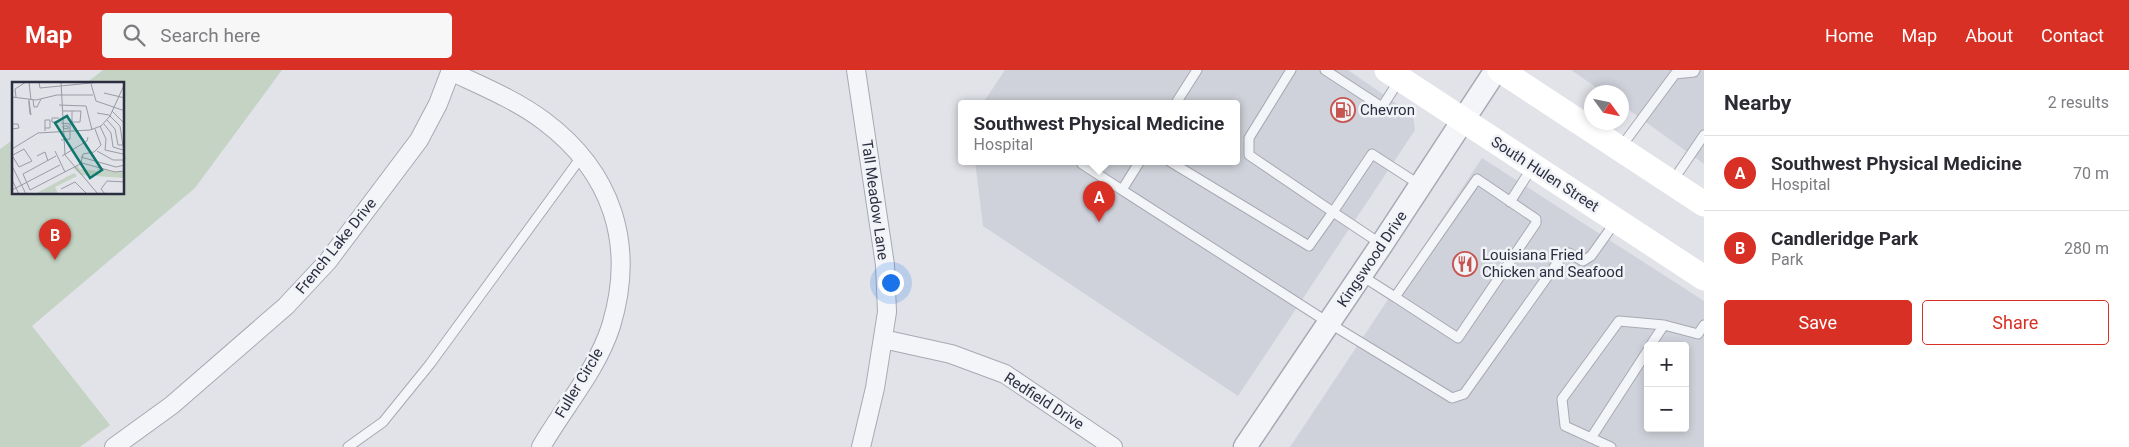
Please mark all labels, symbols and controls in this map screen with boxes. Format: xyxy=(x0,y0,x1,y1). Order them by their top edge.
search box xyxy=(102,13,452,58)
text: Map xyxy=(25,21,72,49)
icon: search xyxy=(120,21,148,49)
text: Search here xyxy=(160,24,260,47)
text: Home xyxy=(1825,25,1874,46)
text: Map xyxy=(1902,25,1937,46)
text: About xyxy=(1965,25,2013,46)
text: Contact xyxy=(2041,25,2104,46)
inset map xyxy=(12,82,125,195)
north arrow xyxy=(1584,85,1629,130)
text: Nearby xyxy=(1724,91,1791,115)
text: 2 results xyxy=(2048,93,2109,112)
fuel station icon: Chevron xyxy=(1330,97,1356,123)
popup xyxy=(958,100,1240,165)
place label: Chevron xyxy=(1360,101,1415,119)
text: Southwest Physical Medicine xyxy=(974,112,1224,135)
street label: South Hulen Street xyxy=(1488,132,1602,216)
text: Hospital xyxy=(974,135,1033,154)
street label: Tall Meadow Lane xyxy=(858,139,892,261)
text: Southwest Physical Medicine xyxy=(1771,152,2022,175)
text: A xyxy=(1735,164,1745,183)
text: 70 m xyxy=(2073,164,2109,183)
text: Hospital xyxy=(1771,175,1831,194)
pin: A xyxy=(1083,181,1115,222)
street label: French Lake Drive xyxy=(292,194,380,298)
street label: Kingswood Drive xyxy=(1333,208,1411,310)
pin: B xyxy=(39,219,71,260)
text: Candleridge Park xyxy=(1771,227,1918,250)
text: B xyxy=(1735,239,1745,258)
text: 280 m xyxy=(2064,239,2109,258)
place label: Louisiana Fried Chicken and Seafood xyxy=(1482,246,1623,281)
text: Park xyxy=(1771,250,1803,269)
restaurant icon: Louisiana Fried Chicken and Seafood xyxy=(1452,251,1478,277)
your location xyxy=(878,270,904,296)
button: Save xyxy=(1724,300,1912,345)
button: Share xyxy=(1922,300,2109,345)
map controls xyxy=(1644,342,1689,432)
button: + xyxy=(1644,342,1689,387)
street label: Fuller Circle xyxy=(551,345,607,421)
street label: Redfield Drive xyxy=(1001,369,1087,433)
button: − xyxy=(1644,387,1689,432)

